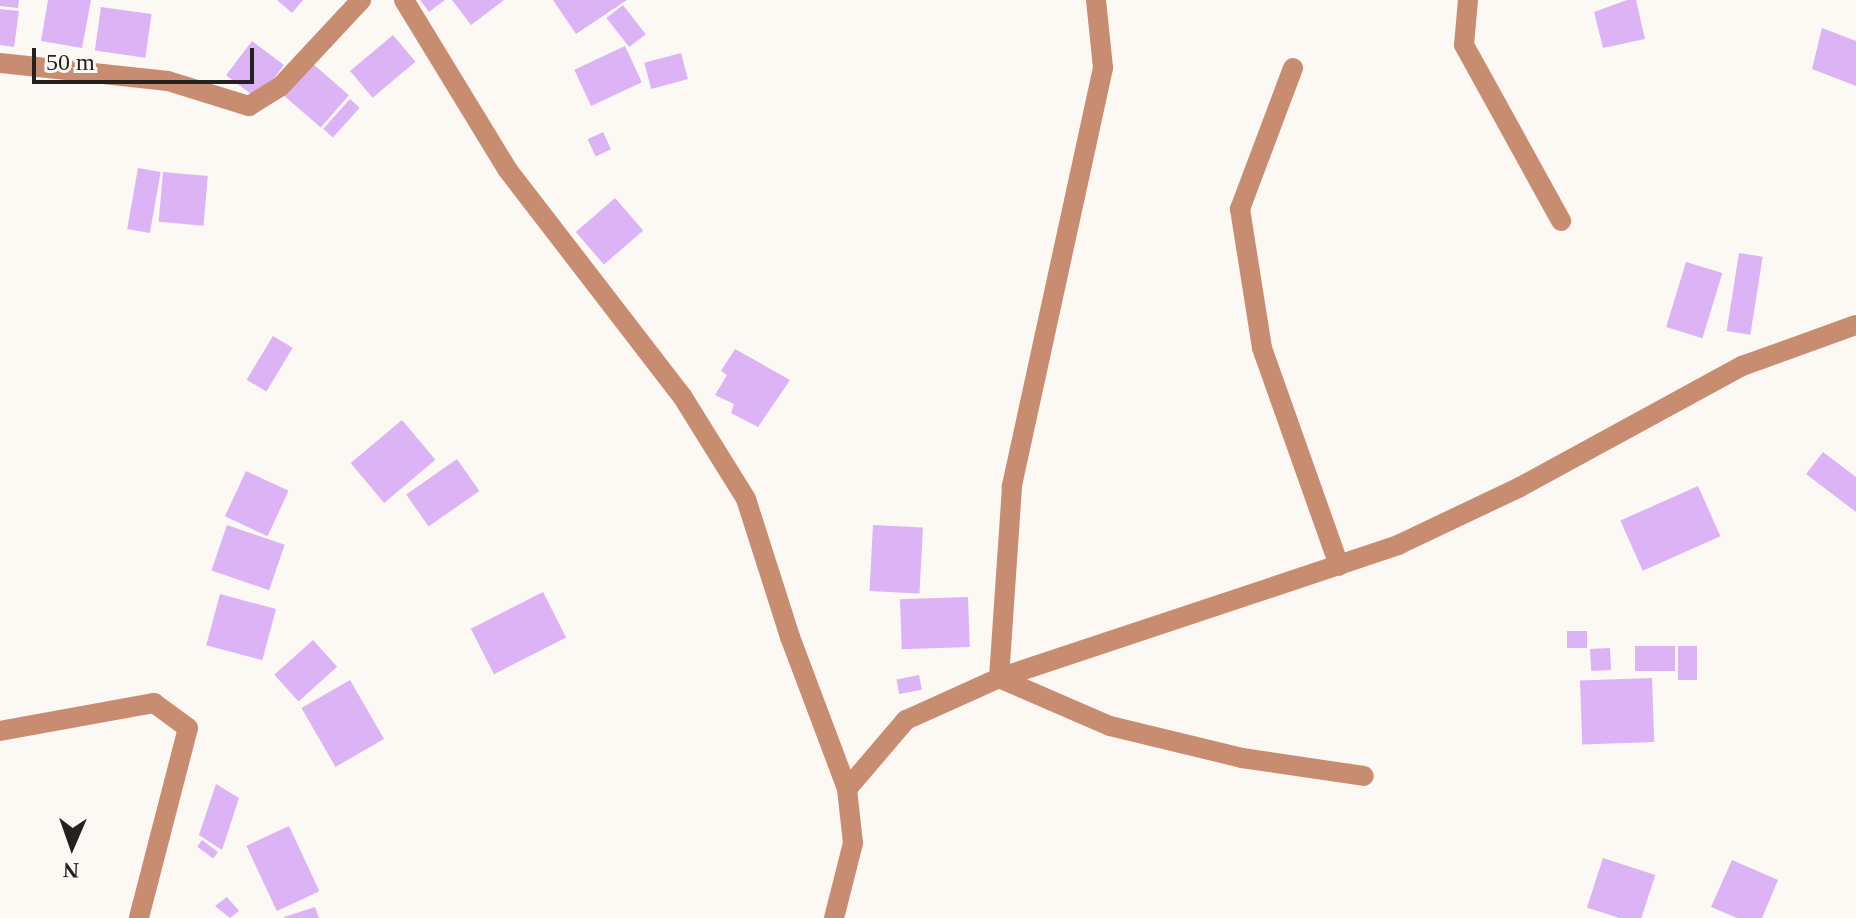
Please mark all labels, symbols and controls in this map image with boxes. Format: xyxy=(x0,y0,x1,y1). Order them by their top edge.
scale bar xyxy=(36,32,258,82)
text: 50 m xyxy=(46,49,95,75)
north arrow xyxy=(32,806,112,886)
text: N xyxy=(63,858,80,883)

